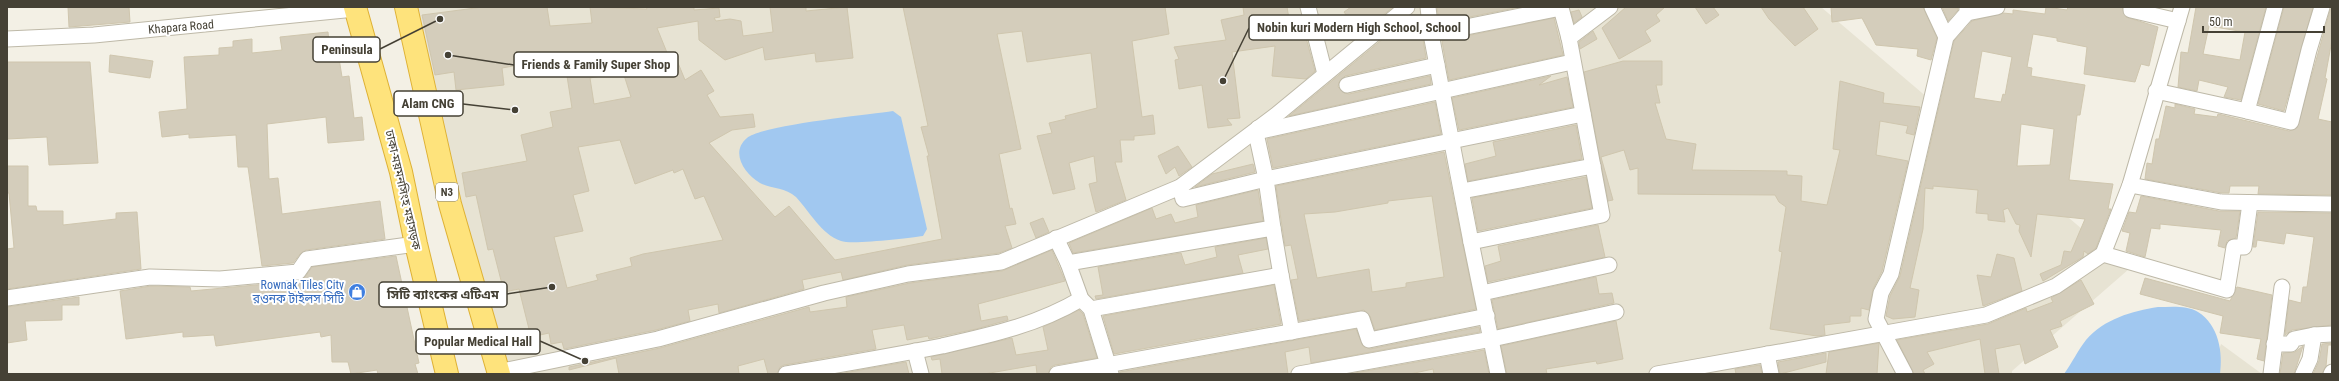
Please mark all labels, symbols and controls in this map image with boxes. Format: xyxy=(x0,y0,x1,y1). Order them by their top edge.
scale bar xyxy=(2203,8,2324,34)
callout: Nobin kuri Modern High School, School xyxy=(1249,15,1469,40)
text: 50 m xyxy=(2209,15,2233,29)
street label: Khapara Road xyxy=(148,17,214,37)
text: Nobin kuri Modern High School, School xyxy=(1257,20,1461,35)
callout: Peninsula xyxy=(313,37,380,62)
text: Peninsula xyxy=(321,42,373,57)
callout: Friends & Family Super Shop xyxy=(514,52,678,77)
text: Friends & Family Super Shop xyxy=(522,57,670,72)
callout: Alam CNG xyxy=(394,91,463,116)
text: Alam CNG xyxy=(402,96,455,111)
street label: ঢাকা-ময়মনসিংহ মহাসড়ক xyxy=(382,127,425,252)
road number: N3 xyxy=(436,183,458,201)
place label: Rownak Tiles City রওনক টাইলস সিটি xyxy=(252,278,344,306)
shop icon: Rownak Tiles City রওনক টাইলস সিটি xyxy=(347,282,367,302)
callout: সিটি ব্যাংকের এটিএম xyxy=(379,282,507,307)
text: সিটি ব্যাংকের এটিএম xyxy=(386,287,500,302)
callout: Popular Medical Hall xyxy=(416,329,540,354)
text: Popular Medical Hall xyxy=(424,334,532,349)

